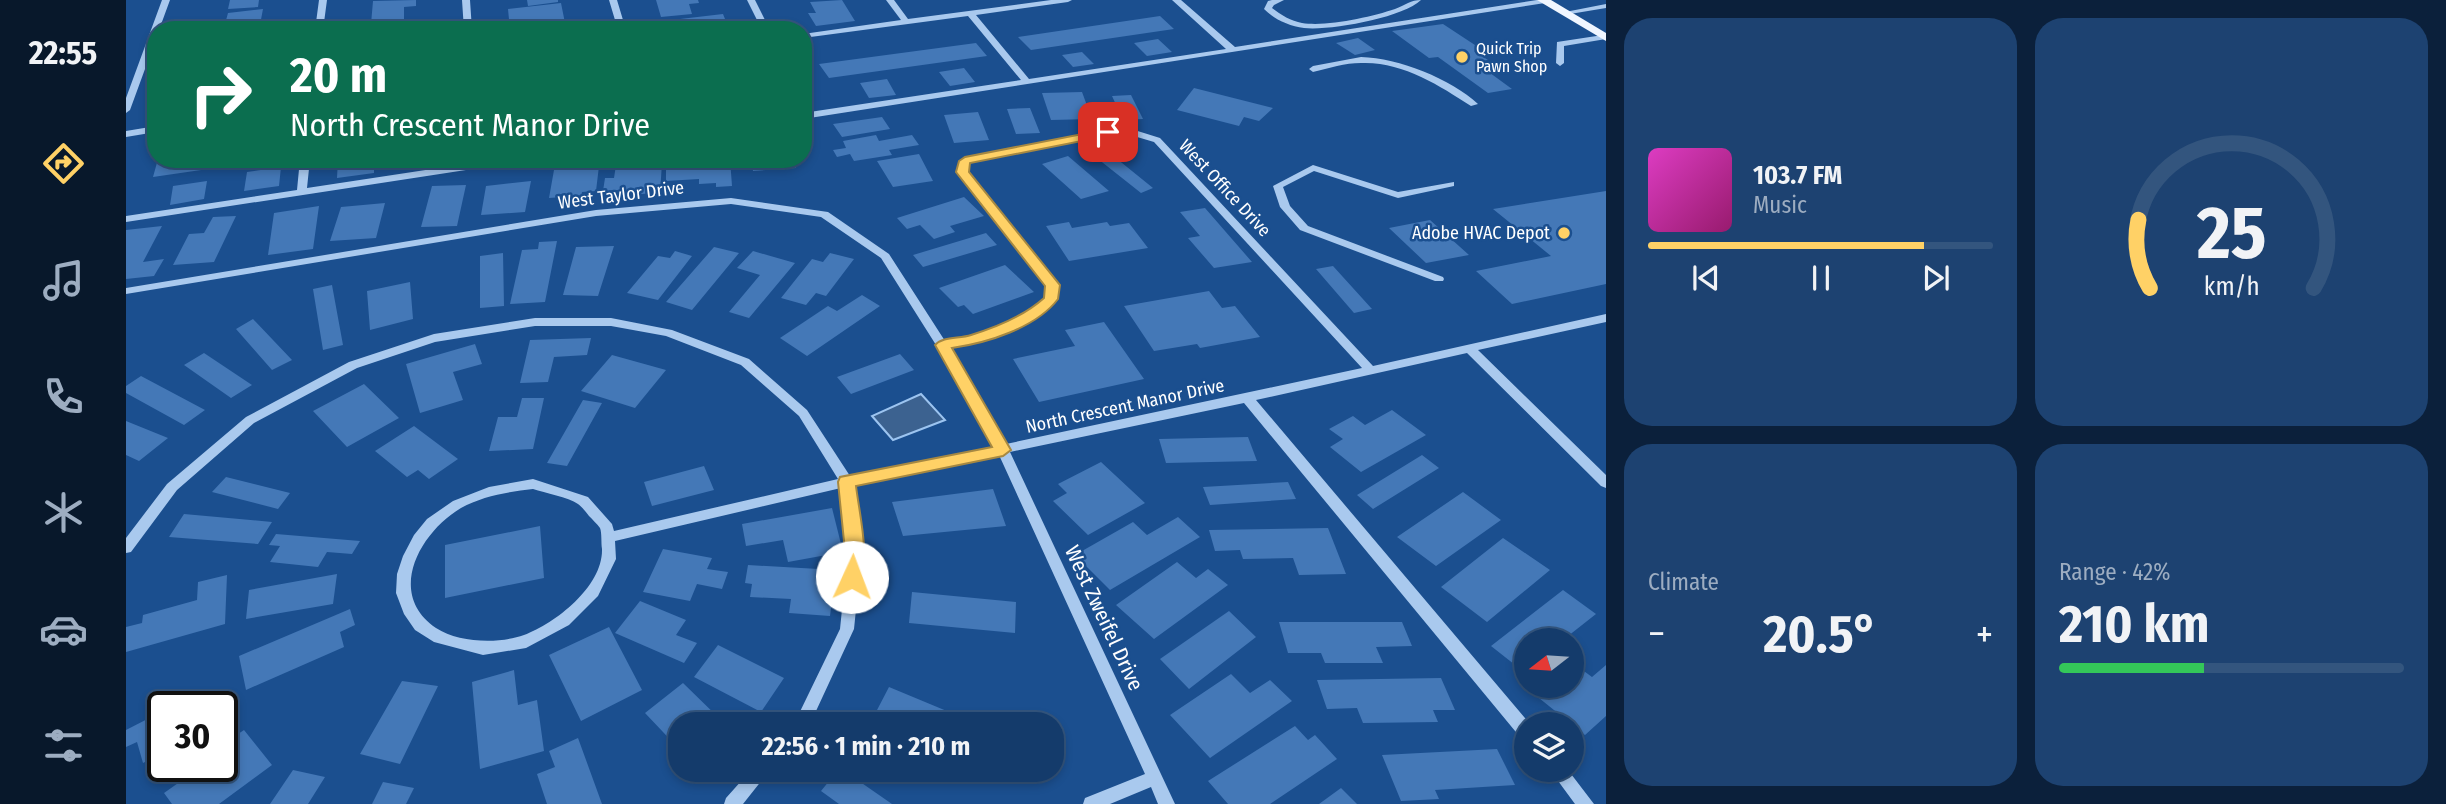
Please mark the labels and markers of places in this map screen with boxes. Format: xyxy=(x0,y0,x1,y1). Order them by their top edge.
place label: Quick Trip Pawn Shop xyxy=(1476,39,1547,76)
marker: Quick Trip Pawn Shop xyxy=(1454,49,1470,65)
pin xyxy=(1078,102,1138,162)
place label: Adobe HVAC Depot xyxy=(1412,222,1550,244)
marker: Adobe HVAC Depot xyxy=(1556,225,1572,241)

